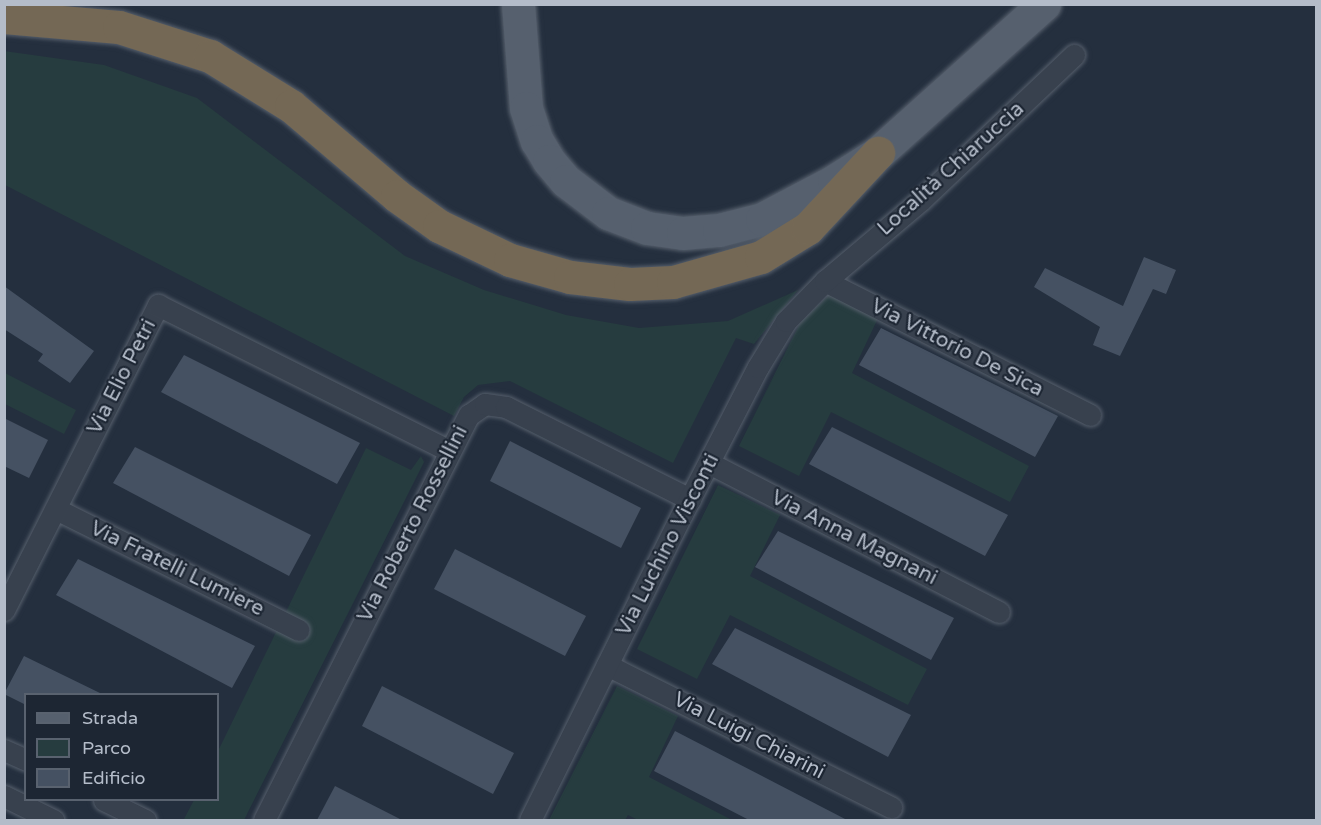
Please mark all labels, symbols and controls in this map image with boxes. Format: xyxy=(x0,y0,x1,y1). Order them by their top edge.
street label: Località Chiaruccia xyxy=(873,97,1029,241)
street label: Via Vittorio De Sica xyxy=(866,294,1048,402)
street label: Via Elio Petri xyxy=(82,315,162,439)
street label: Via Roberto Rossellini xyxy=(352,421,474,627)
street label: Via Luchino Visconti xyxy=(611,450,725,640)
street label: Via Anna Magnani xyxy=(767,485,941,591)
street label: Via Fratelli Lumiere xyxy=(86,516,268,622)
street label: Via Luigi Chiarini xyxy=(669,687,829,785)
legend xyxy=(24,693,219,801)
text: Strada xyxy=(82,707,138,729)
text: Parco xyxy=(82,737,131,759)
text: Edificio xyxy=(82,767,146,789)

